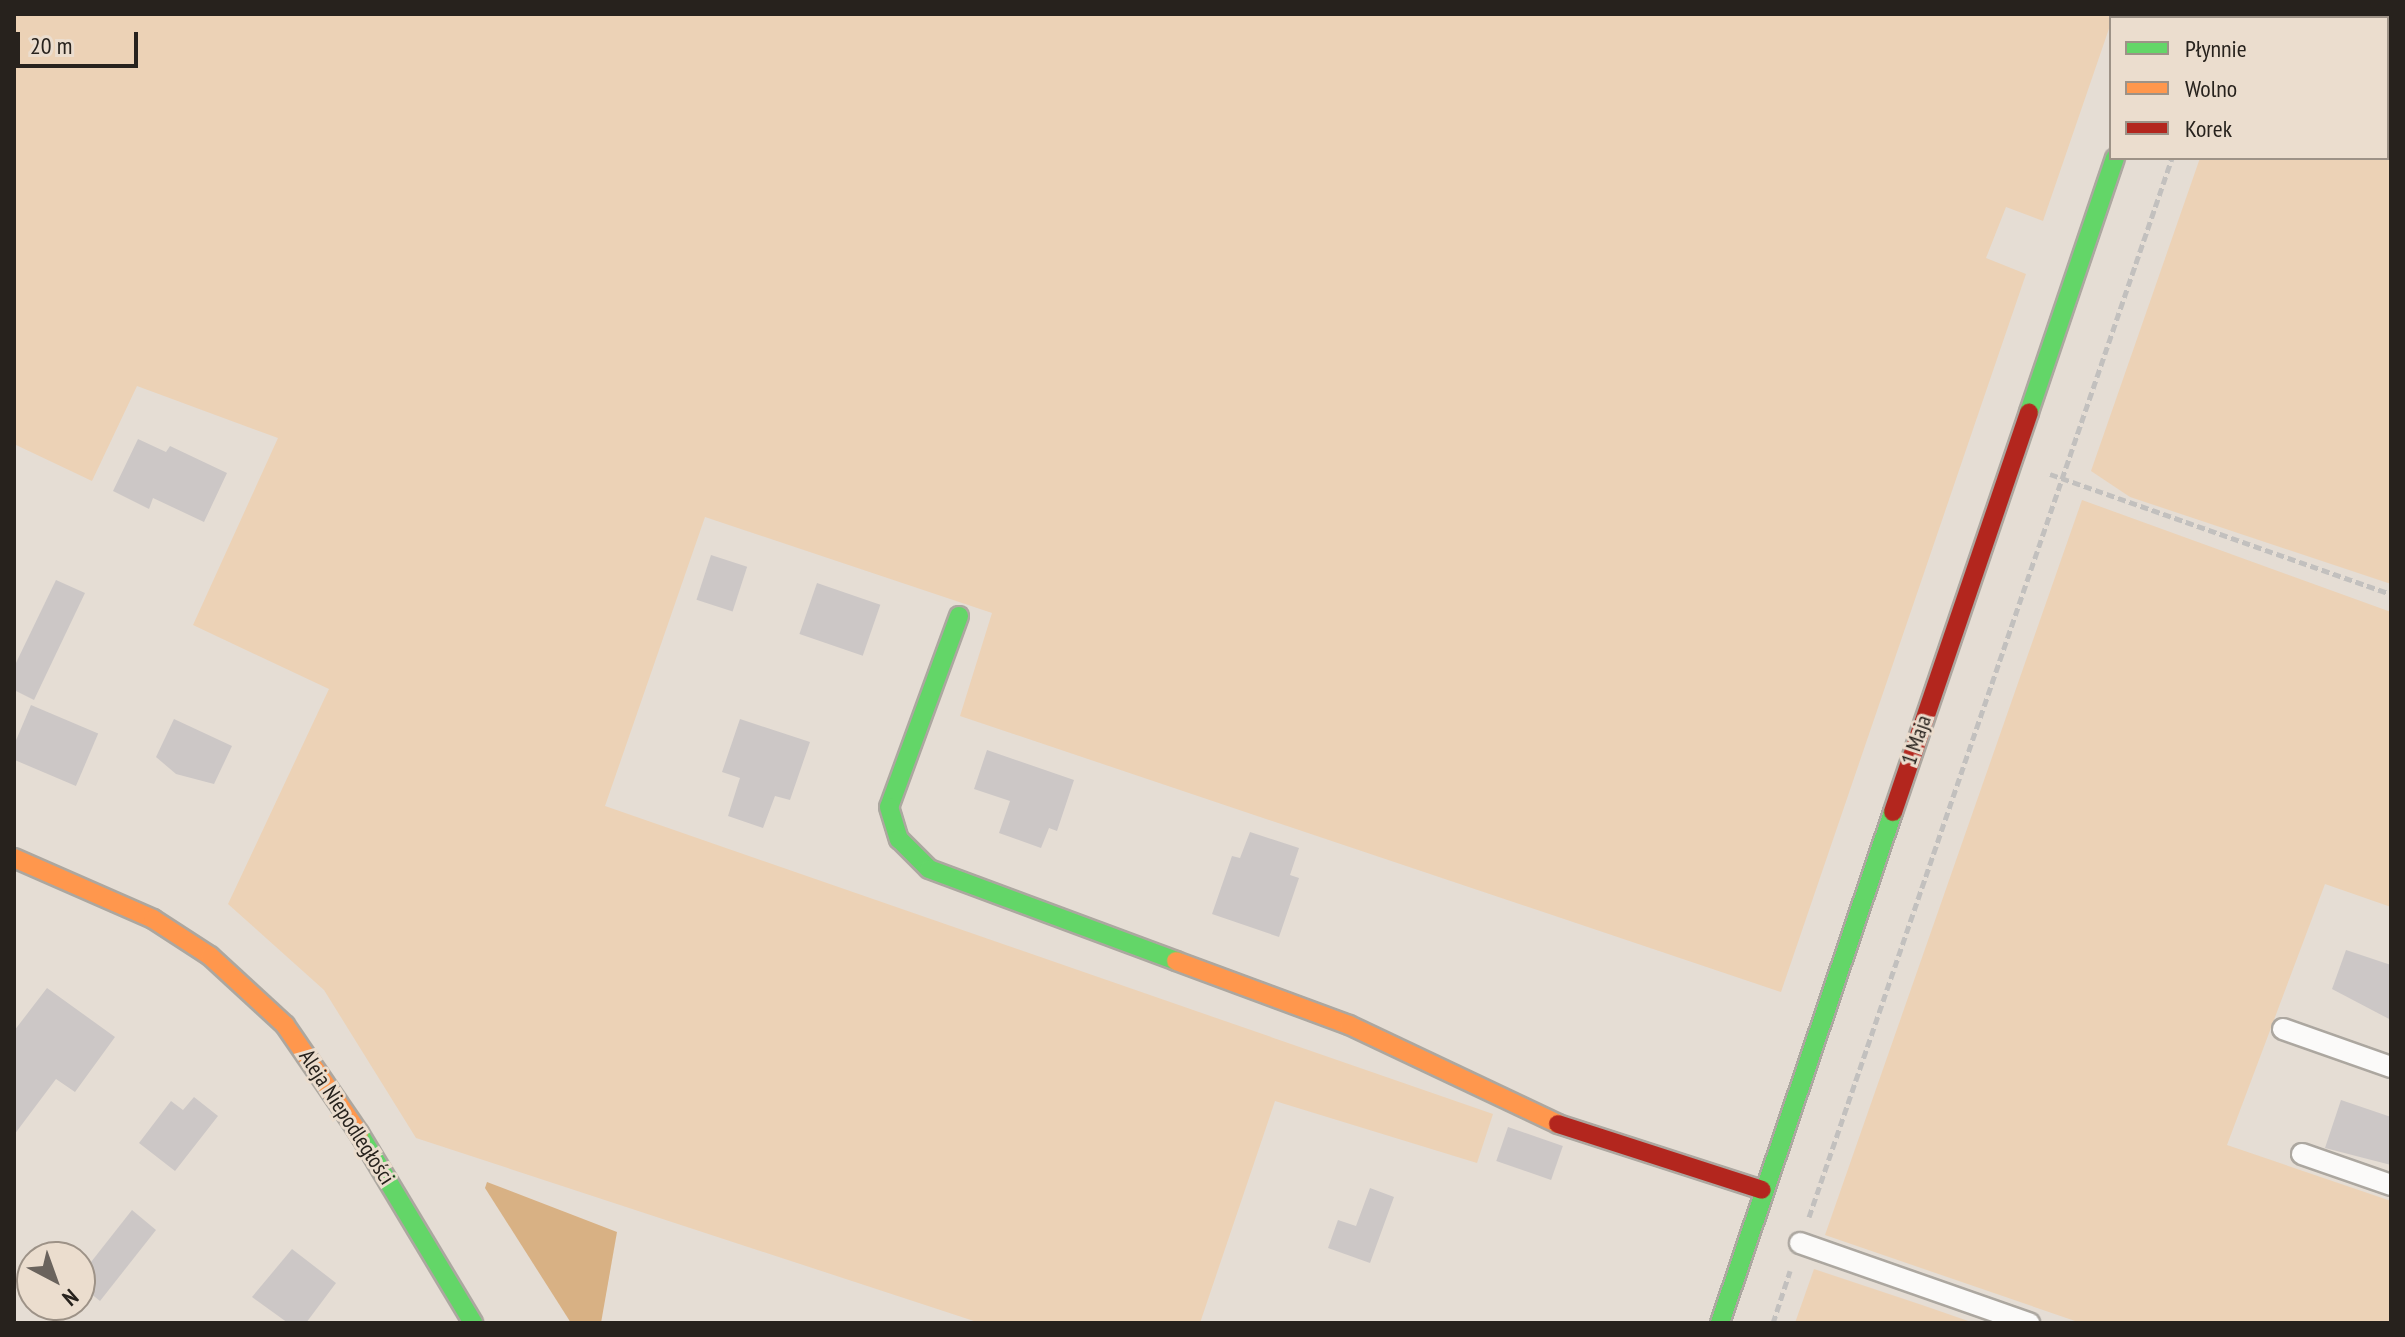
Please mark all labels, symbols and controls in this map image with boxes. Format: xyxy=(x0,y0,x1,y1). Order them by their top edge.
scale bar xyxy=(20,16,142,66)
legend xyxy=(2109,16,2389,160)
text: 20 m xyxy=(30,30,72,61)
text: Płynnie xyxy=(2185,33,2247,64)
text: Wolno xyxy=(2185,73,2237,104)
text: Korek xyxy=(2185,113,2232,144)
street label: 1 Maja xyxy=(1895,712,1937,768)
street label: Aleja Niepodległości xyxy=(294,1045,400,1189)
north arrow xyxy=(16,1241,96,1321)
text: N xyxy=(57,1283,84,1312)

